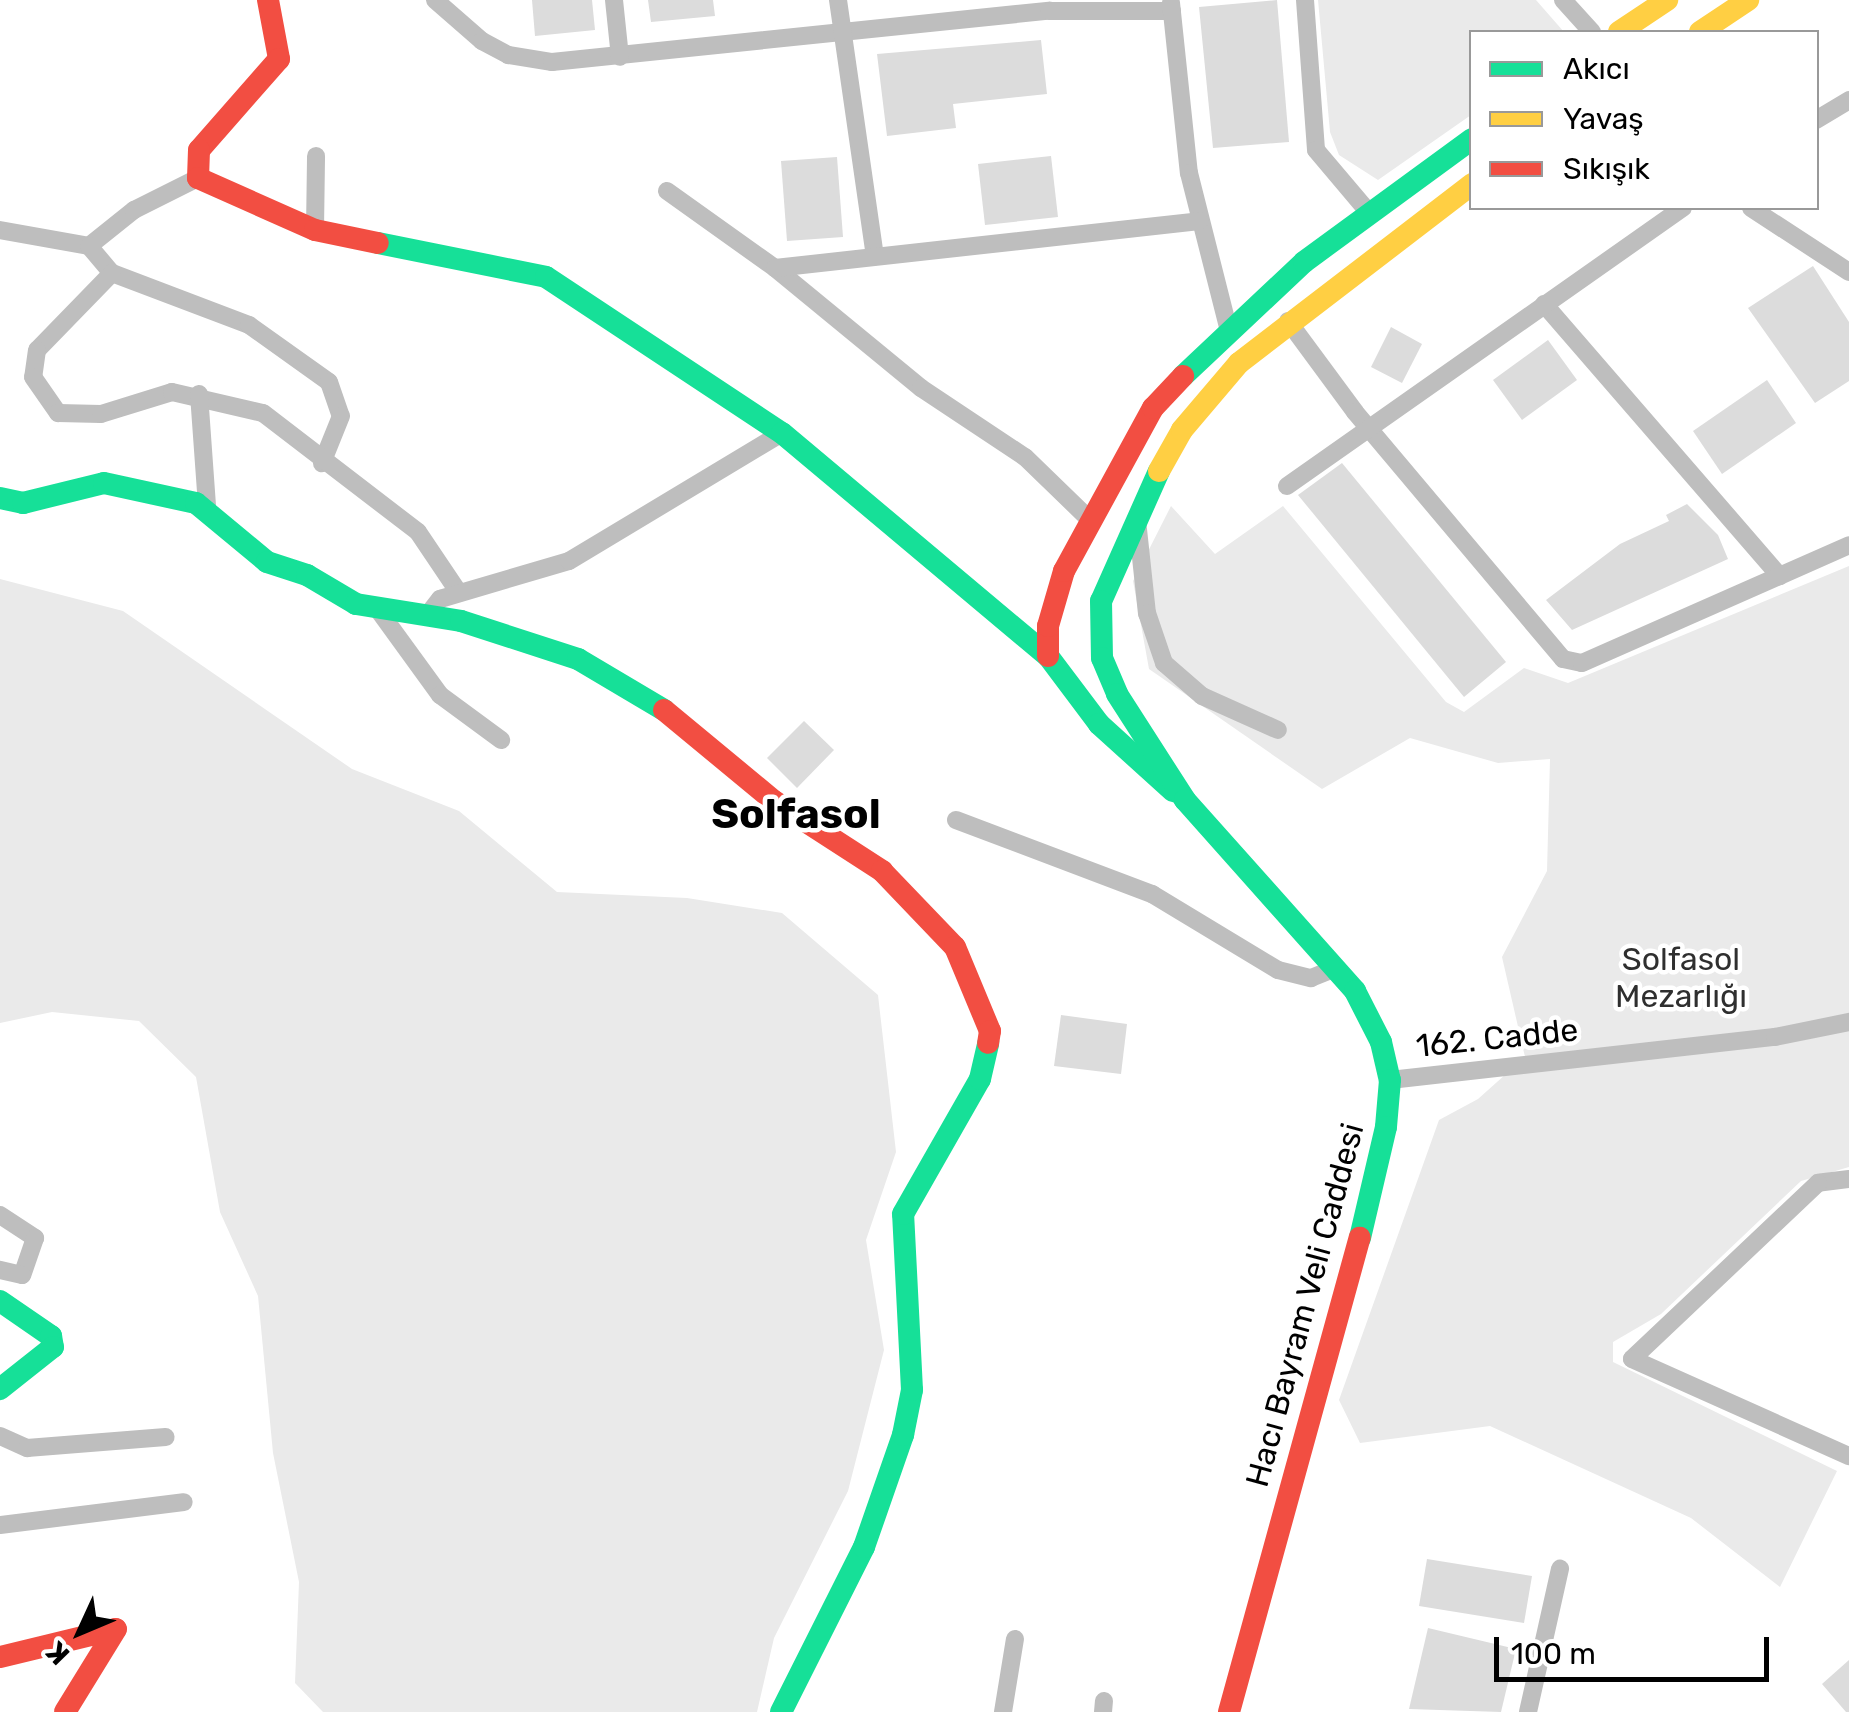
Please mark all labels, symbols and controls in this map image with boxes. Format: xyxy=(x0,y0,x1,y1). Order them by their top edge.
legend xyxy=(1469,30,1819,210)
text: Akıcı xyxy=(1563,51,1630,87)
text: Yavaş xyxy=(1563,101,1644,137)
text: Sıkışık xyxy=(1563,151,1650,187)
district label: Solfasol xyxy=(711,789,881,839)
park label: Solfasol Mezarlığı xyxy=(1615,941,1747,1016)
street label: 162. Cadde xyxy=(1414,1010,1580,1066)
street label: Hacı Bayram Veli Caddesi xyxy=(1238,1119,1372,1491)
north arrow xyxy=(30,1582,130,1682)
scale bar xyxy=(1499,1617,1774,1679)
text: K xyxy=(40,1635,76,1671)
text: 100 m xyxy=(1511,1636,1596,1672)

